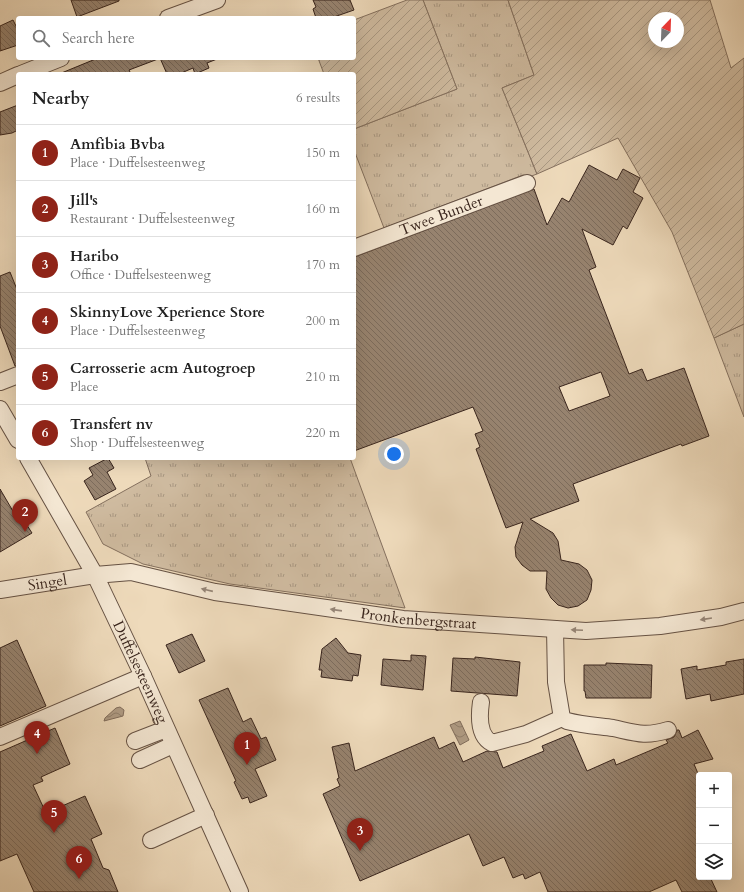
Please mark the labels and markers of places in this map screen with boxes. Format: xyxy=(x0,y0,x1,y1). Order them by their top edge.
pin: 2 xyxy=(12,499,38,532)
pin: 4 xyxy=(24,721,50,754)
pin: 1 xyxy=(234,732,260,765)
pin: 5 xyxy=(41,800,67,833)
pin: 3 xyxy=(347,818,373,851)
pin: 6 xyxy=(66,846,92,879)

